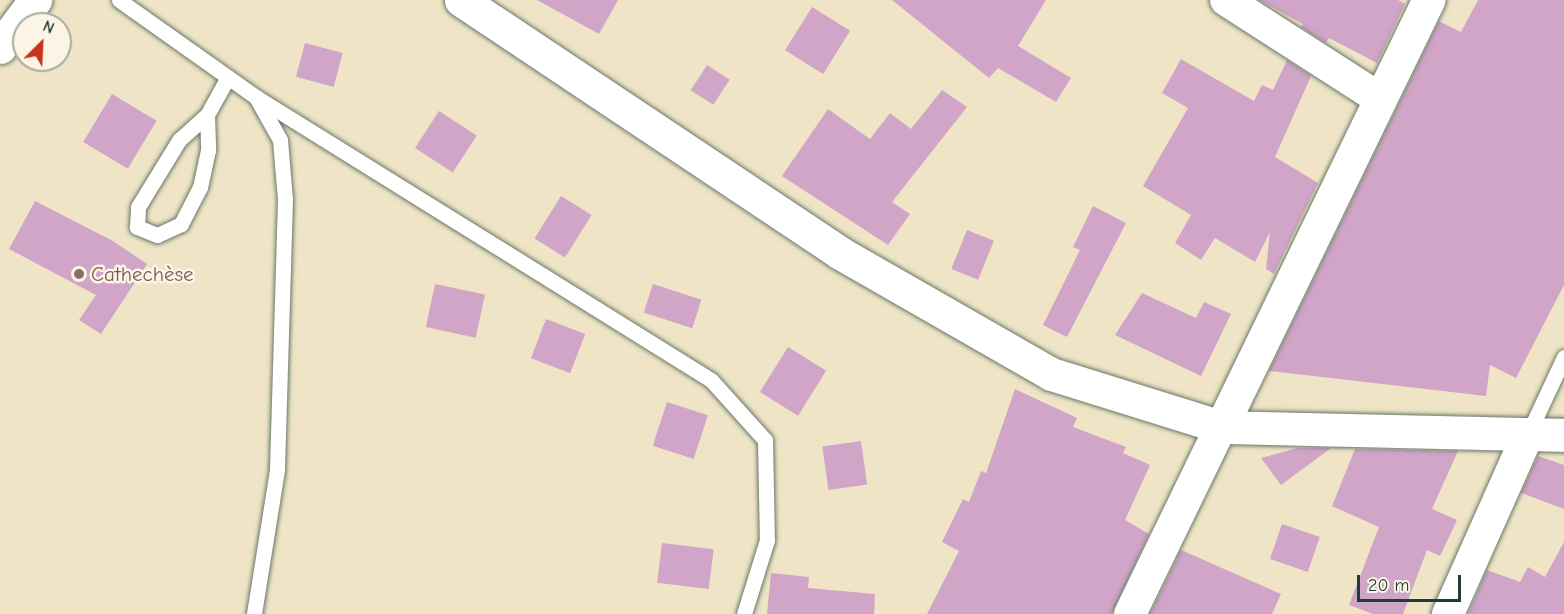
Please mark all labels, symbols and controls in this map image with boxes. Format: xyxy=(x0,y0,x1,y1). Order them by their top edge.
north arrow xyxy=(12,12,72,72)
text: N xyxy=(40,17,57,38)
place label: Cathechèse xyxy=(91,261,194,287)
marker: Cathechèse xyxy=(72,267,86,281)
scale bar xyxy=(1360,563,1464,601)
text: 20 m xyxy=(1368,575,1409,596)

